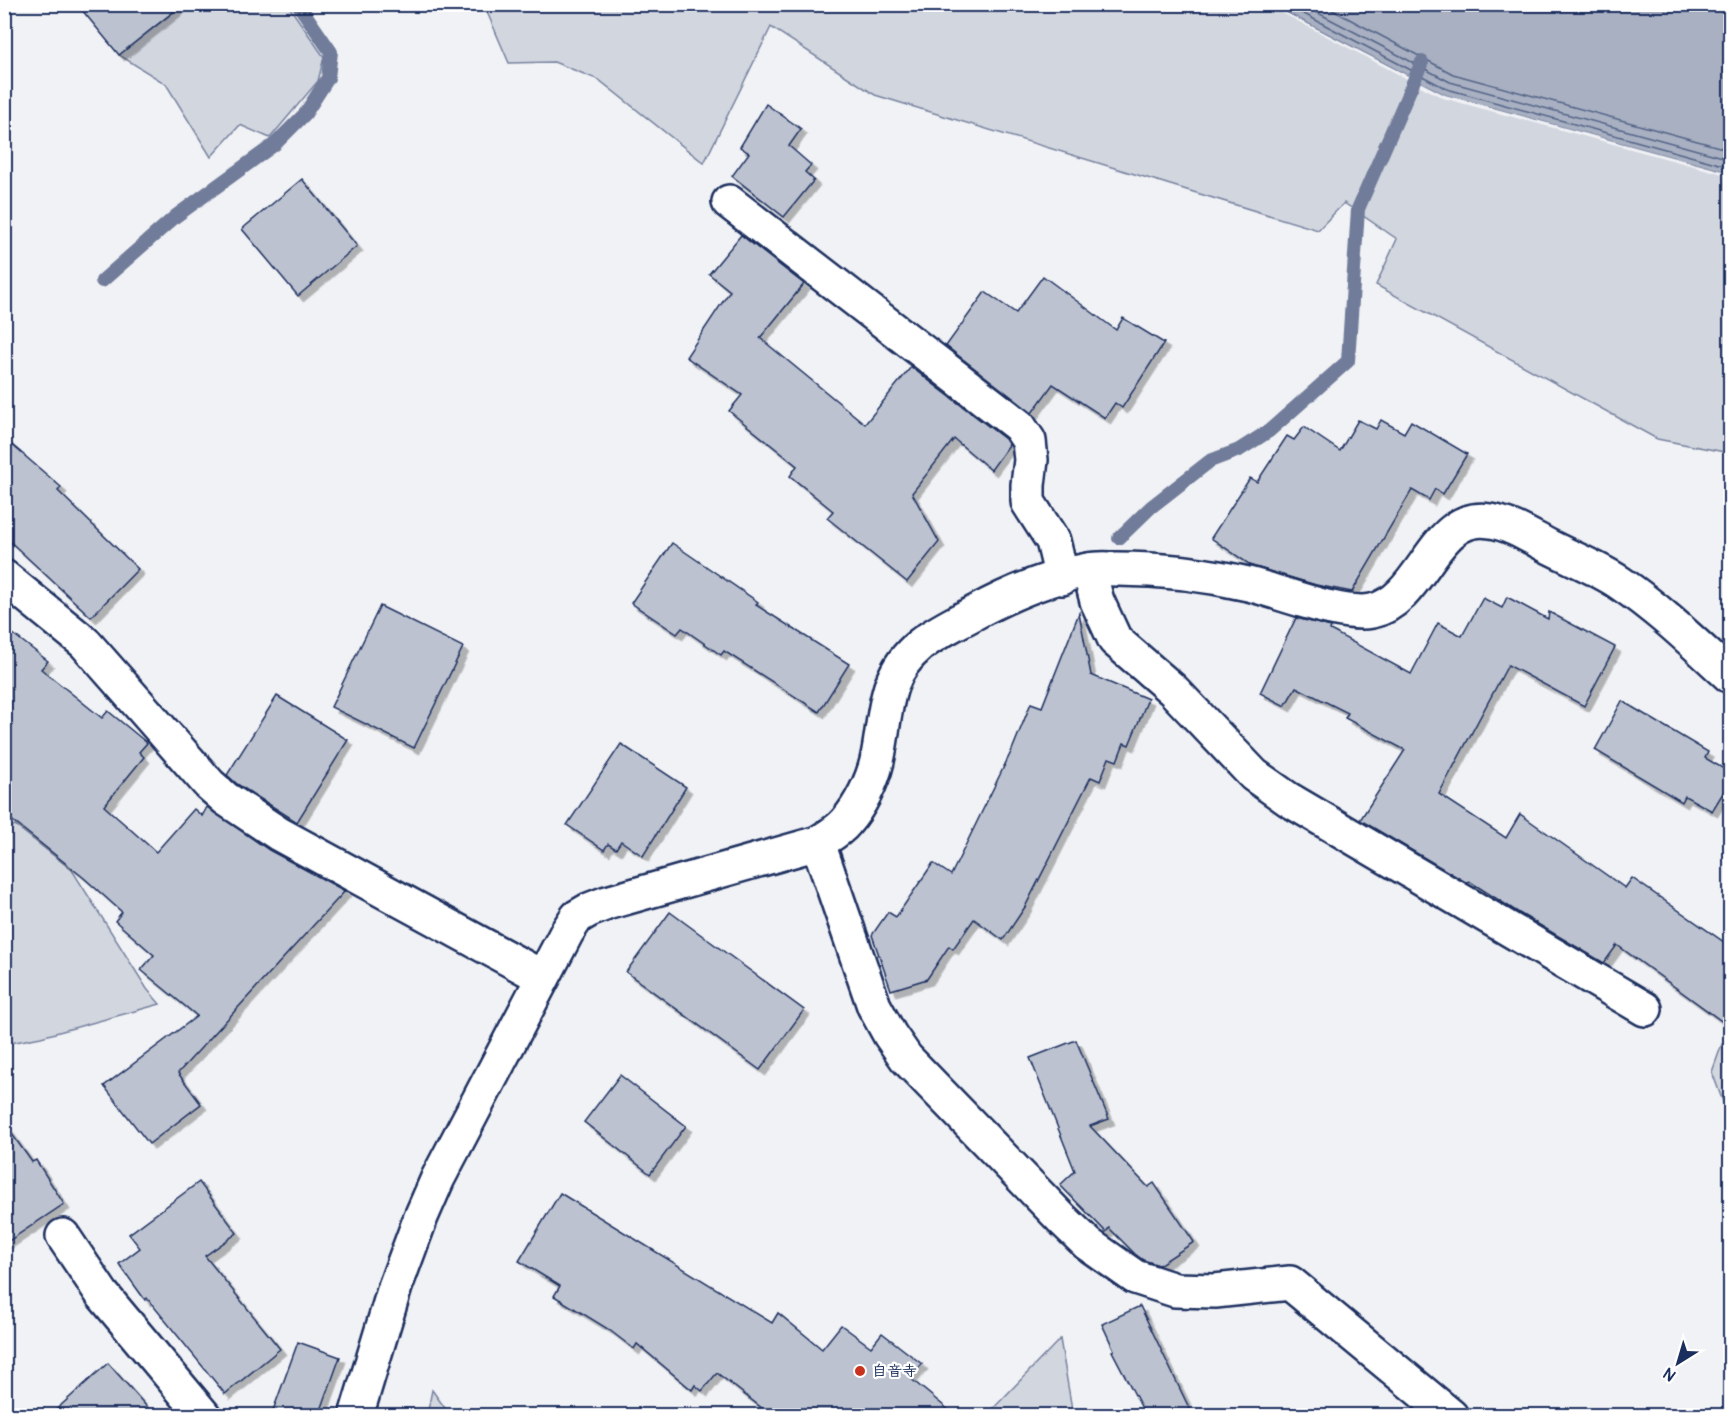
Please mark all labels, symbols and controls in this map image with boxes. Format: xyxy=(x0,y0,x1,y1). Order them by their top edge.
north arrow xyxy=(1648,1333,1708,1393)
place label: 自音寺 xyxy=(872,1362,917,1381)
text: N xyxy=(1659,1363,1680,1385)
marker: 自音寺 xyxy=(853,1364,867,1378)

